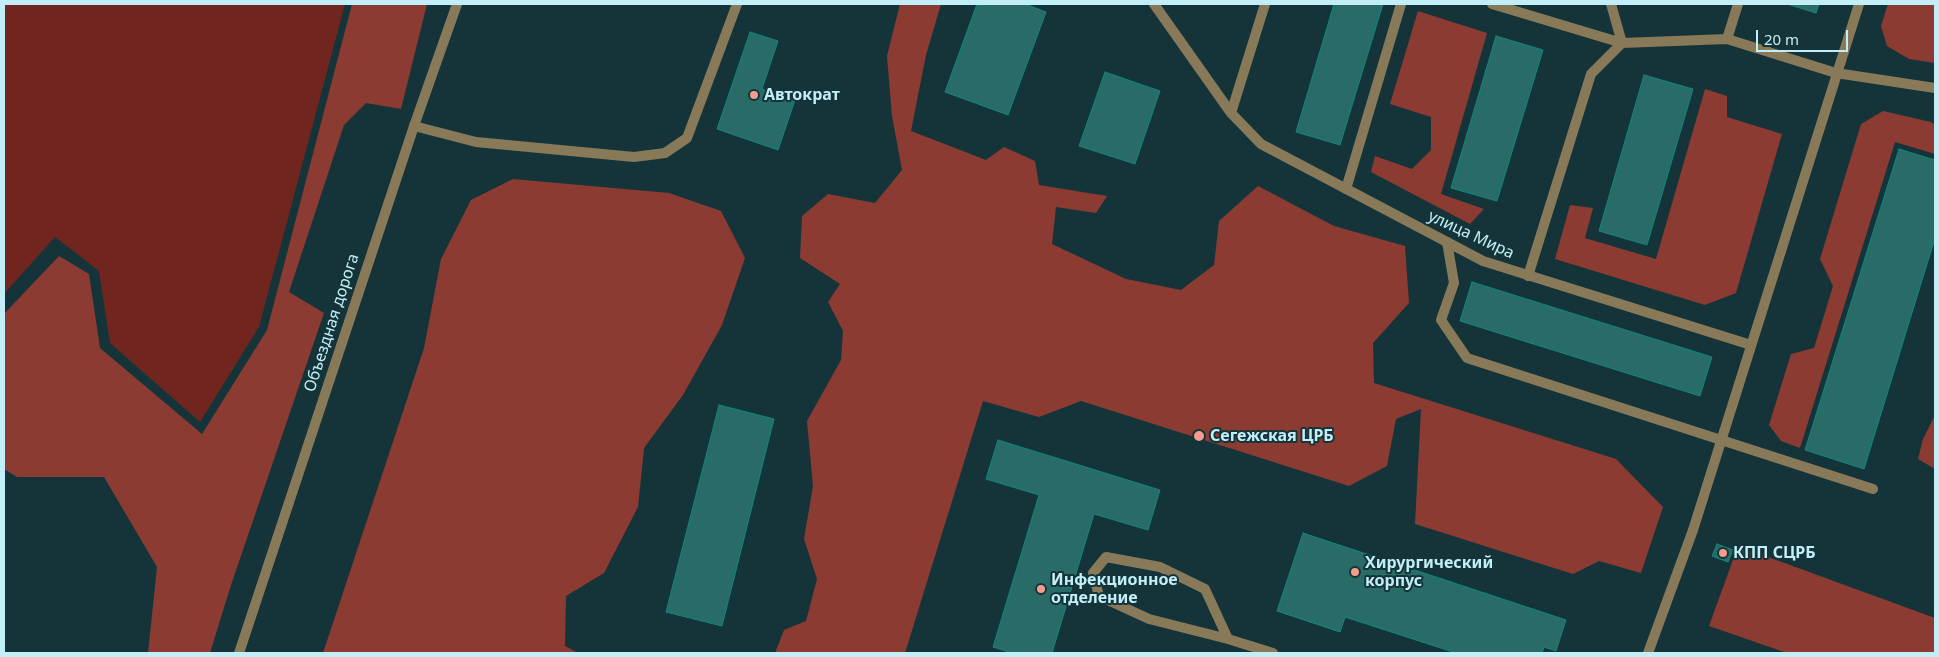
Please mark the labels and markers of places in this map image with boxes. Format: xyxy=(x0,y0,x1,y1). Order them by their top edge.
place label: Автократ xyxy=(764,85,840,105)
marker: Автократ xyxy=(748,89,760,101)
place label: Сегежская ЦРБ xyxy=(1210,426,1334,446)
marker: Сегежская ЦРБ xyxy=(1192,429,1206,443)
place label: КПП СЦРБ xyxy=(1733,543,1816,563)
marker: КПП СЦРБ xyxy=(1717,547,1729,559)
place label: Хирургический корпус xyxy=(1365,553,1493,591)
marker: Хирургический корпус xyxy=(1349,566,1361,578)
place label: Инфекционное отделение xyxy=(1051,570,1178,608)
marker: Инфекционное отделение xyxy=(1035,583,1047,595)

